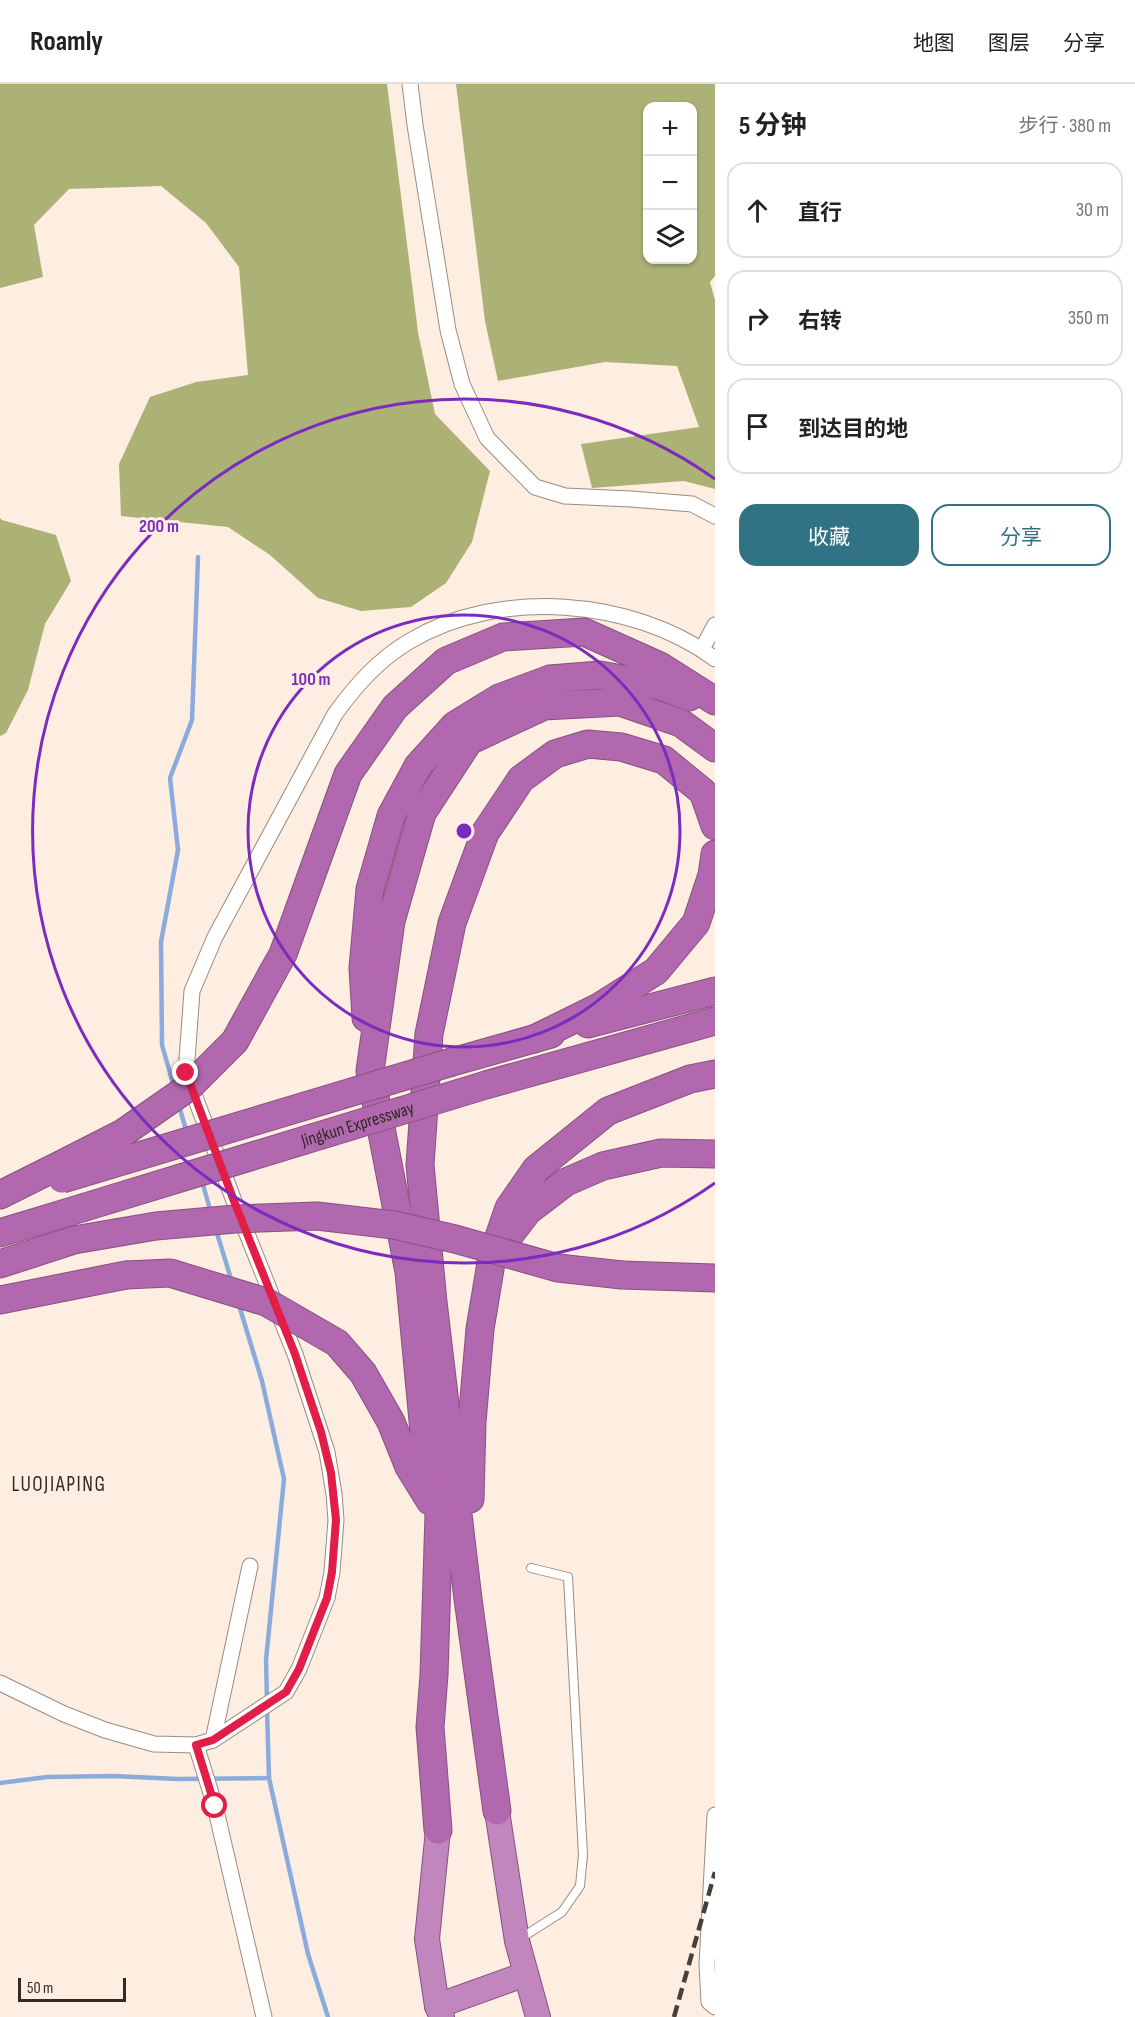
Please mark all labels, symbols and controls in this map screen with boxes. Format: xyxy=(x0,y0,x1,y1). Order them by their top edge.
text: Roamly xyxy=(30,25,103,58)
text: 地图 xyxy=(913,31,955,56)
text: 图层 xyxy=(988,31,1030,56)
text: 分享 xyxy=(1063,31,1105,56)
map controls xyxy=(643,102,697,264)
button: + xyxy=(643,102,697,156)
text: 5 分钟 xyxy=(739,111,806,142)
text: 步行 · 380 m xyxy=(1019,114,1111,138)
button: − xyxy=(643,156,697,210)
icon: ahead xyxy=(741,194,774,227)
text: 30 m xyxy=(1076,198,1109,222)
text: 直行 xyxy=(798,200,842,227)
button: layers xyxy=(643,210,697,264)
icon: right xyxy=(741,302,774,335)
text: 350 m xyxy=(1068,306,1109,330)
text: 右转 xyxy=(798,308,842,335)
icon: arrive xyxy=(741,410,774,443)
text: 到达目的地 xyxy=(798,416,908,443)
button: 收藏 xyxy=(739,504,919,566)
button: 分享 xyxy=(931,504,1111,566)
text: 200 m xyxy=(139,516,179,537)
text: 100 m xyxy=(292,669,331,690)
centre of rings xyxy=(454,821,474,841)
route end xyxy=(172,1059,198,1085)
street label: Jingkun Expressway xyxy=(297,1097,417,1151)
district label: LUOJIAPING xyxy=(12,1472,106,1497)
route start xyxy=(201,1792,227,1818)
scale bar xyxy=(18,1975,126,2002)
text: 50 m xyxy=(27,1979,53,1998)

